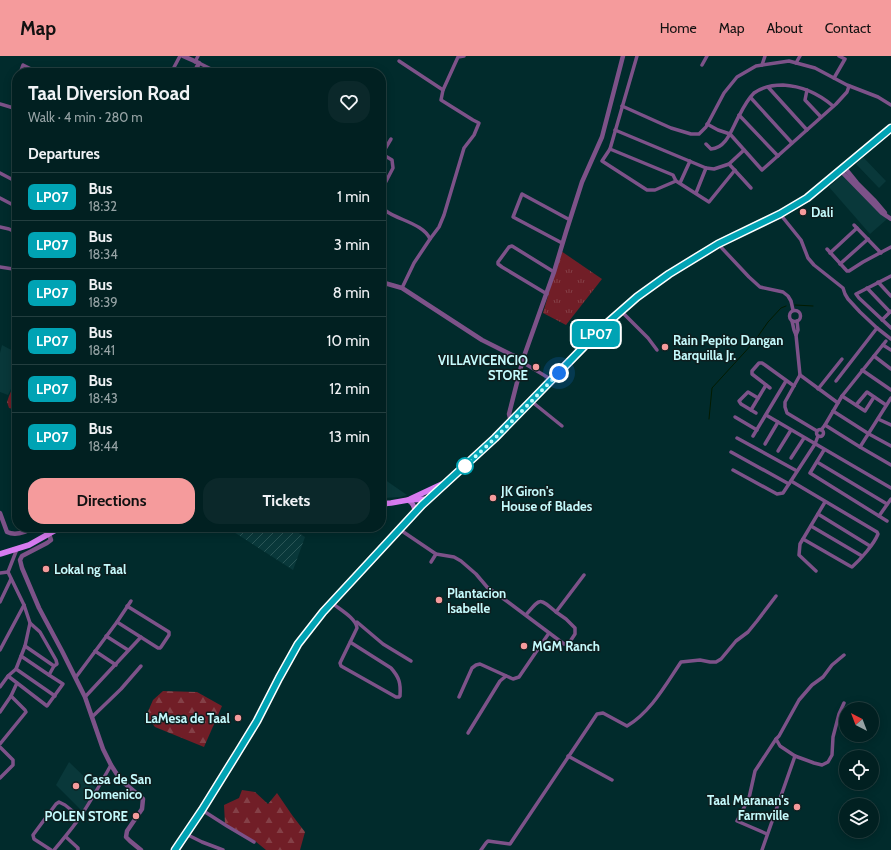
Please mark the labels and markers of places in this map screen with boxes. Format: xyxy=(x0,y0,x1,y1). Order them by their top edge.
place label: Dali xyxy=(811,204,833,220)
marker: Dali xyxy=(798,207,808,217)
place label: Rain Pepito Dangan Barquilla Jr. xyxy=(673,332,783,363)
marker: Rain Pepito Dangan Barquilla Jr. xyxy=(660,342,670,352)
place label: VILLAVICENCIO STORE xyxy=(438,352,528,383)
marker: VILLAVICENCIO STORE xyxy=(531,362,541,372)
unlabelled marker xyxy=(456,457,474,475)
place label: JK Giron's House of Blades xyxy=(500,483,593,514)
marker: JK Giron's House of Blades xyxy=(488,493,498,503)
place label: Lokal ng Taal xyxy=(54,561,127,577)
marker: Lokal ng Taal xyxy=(41,564,51,574)
place label: Plantacion Isabelle xyxy=(447,585,506,616)
marker: Plantacion Isabelle xyxy=(434,595,444,605)
place label: MGM Ranch xyxy=(532,638,600,654)
marker: MGM Ranch xyxy=(519,641,529,651)
place label: LaMesa de Taal xyxy=(145,710,231,726)
marker: LaMesa de Taal xyxy=(233,713,243,723)
place label: Casa de San Domenico xyxy=(84,771,152,802)
marker: Casa de San Domenico xyxy=(71,781,81,791)
place label: Taal Maranan's Farmville xyxy=(707,792,789,823)
marker: Taal Maranan's Farmville xyxy=(792,802,802,812)
place label: POLEN STORE xyxy=(44,808,128,824)
marker: POLEN STORE xyxy=(131,811,141,821)

